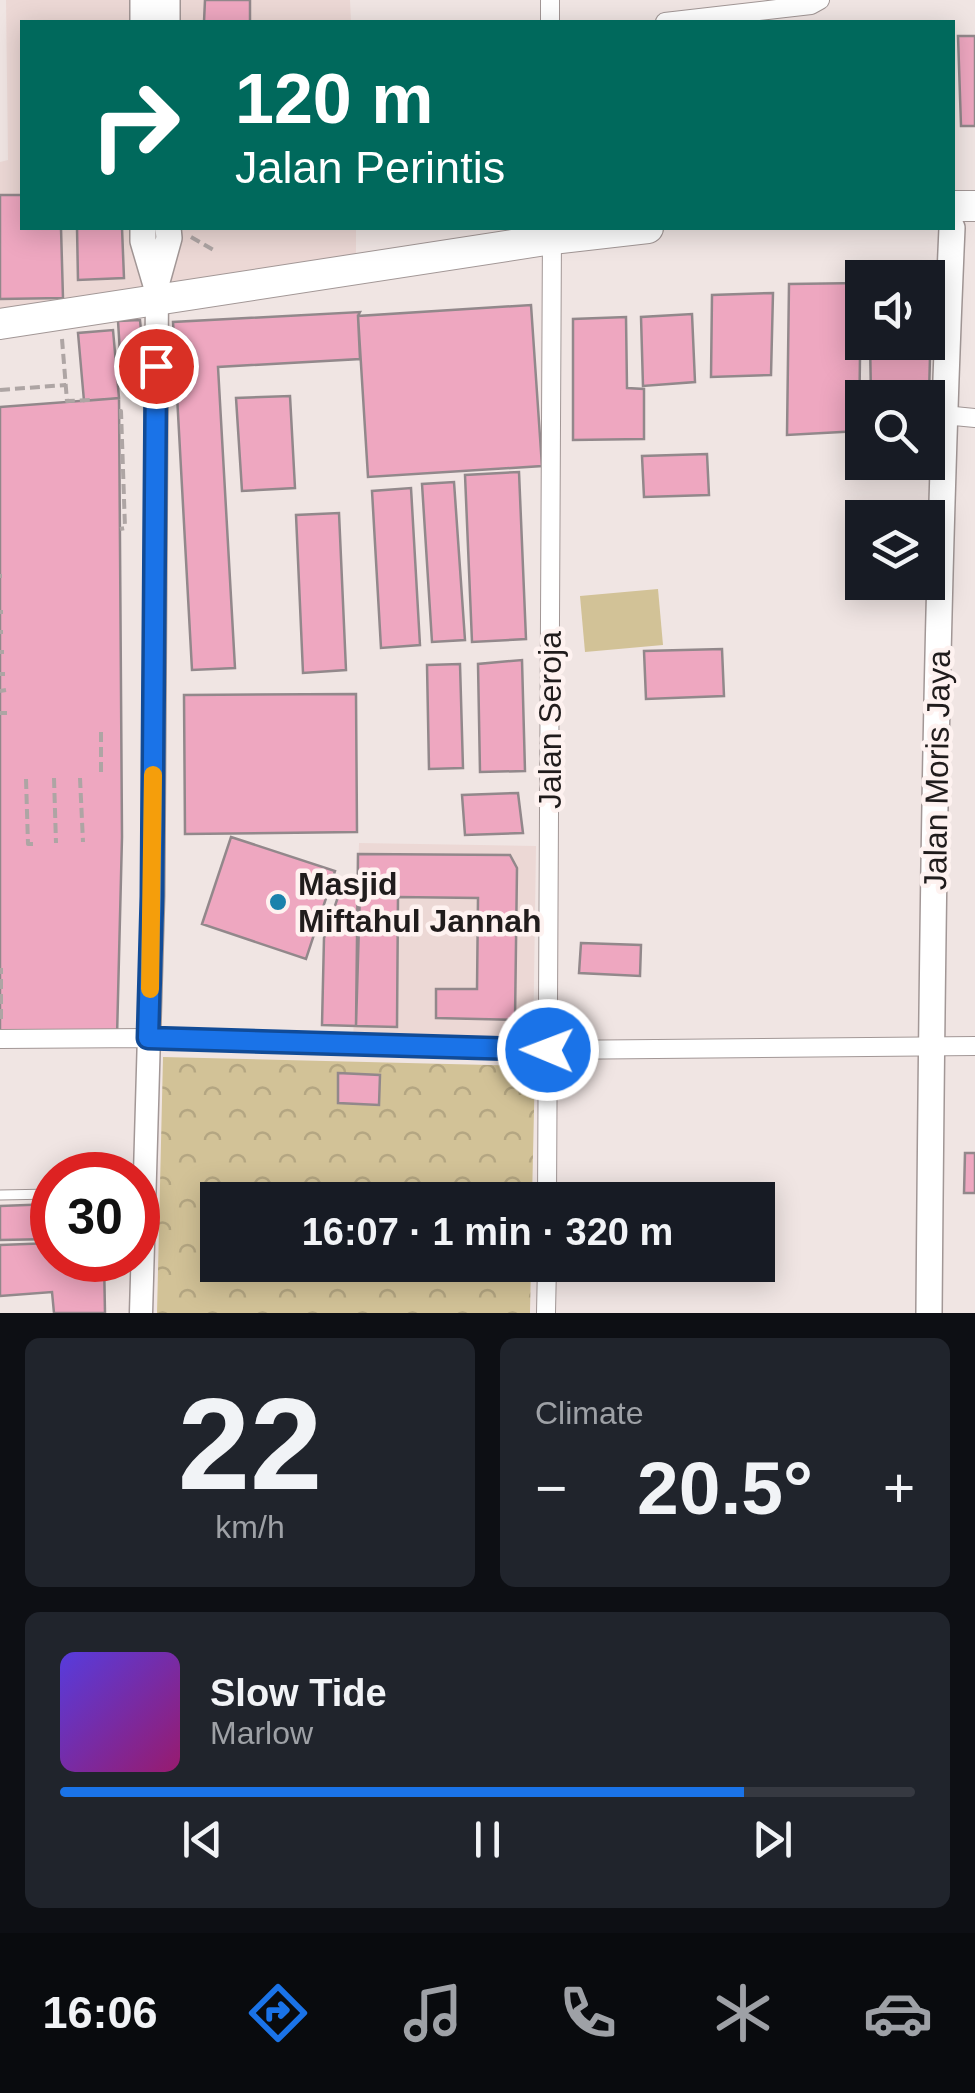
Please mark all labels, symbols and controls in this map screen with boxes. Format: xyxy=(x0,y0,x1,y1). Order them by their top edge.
icon: right xyxy=(70,60,200,190)
text: 120 m xyxy=(235,60,433,138)
text: Jalan Perintis xyxy=(235,142,505,193)
map controls xyxy=(845,260,945,600)
button: sound xyxy=(845,260,945,360)
pin xyxy=(114,324,199,409)
icon: arrive xyxy=(129,339,184,394)
button: search xyxy=(845,380,945,480)
button: layers xyxy=(845,500,945,600)
street label: Jalan Seroja xyxy=(532,631,568,809)
street label: Jalan Moris Jaya xyxy=(917,649,957,890)
place label: Masjid Miftahul Jannah xyxy=(298,866,542,939)
marker: Masjid Miftahul Jannah xyxy=(267,891,289,913)
position arrow xyxy=(496,998,600,1102)
speed limit sign: 30 xyxy=(30,1152,160,1282)
text: 16:07 · 1 min · 320 m xyxy=(302,1211,673,1253)
text: 22 xyxy=(178,1371,322,1517)
text: Climate xyxy=(535,1395,643,1431)
text: 20.5° xyxy=(637,1446,813,1530)
text: − xyxy=(535,1457,567,1519)
text: + xyxy=(883,1457,915,1519)
text: km/h xyxy=(215,1509,285,1545)
text: Slow Tide xyxy=(210,1672,387,1714)
text: Marlow xyxy=(210,1715,313,1751)
icon: previous xyxy=(175,1812,230,1867)
icon: pause xyxy=(460,1812,515,1867)
icon: next xyxy=(745,1812,800,1867)
icon: directions xyxy=(243,1978,313,2048)
icon: music xyxy=(398,1978,468,2048)
icon: phone xyxy=(553,1978,623,2048)
icon: climate xyxy=(708,1978,778,2048)
icon: car xyxy=(863,1978,933,2048)
text: 16:06 xyxy=(42,1987,158,2038)

